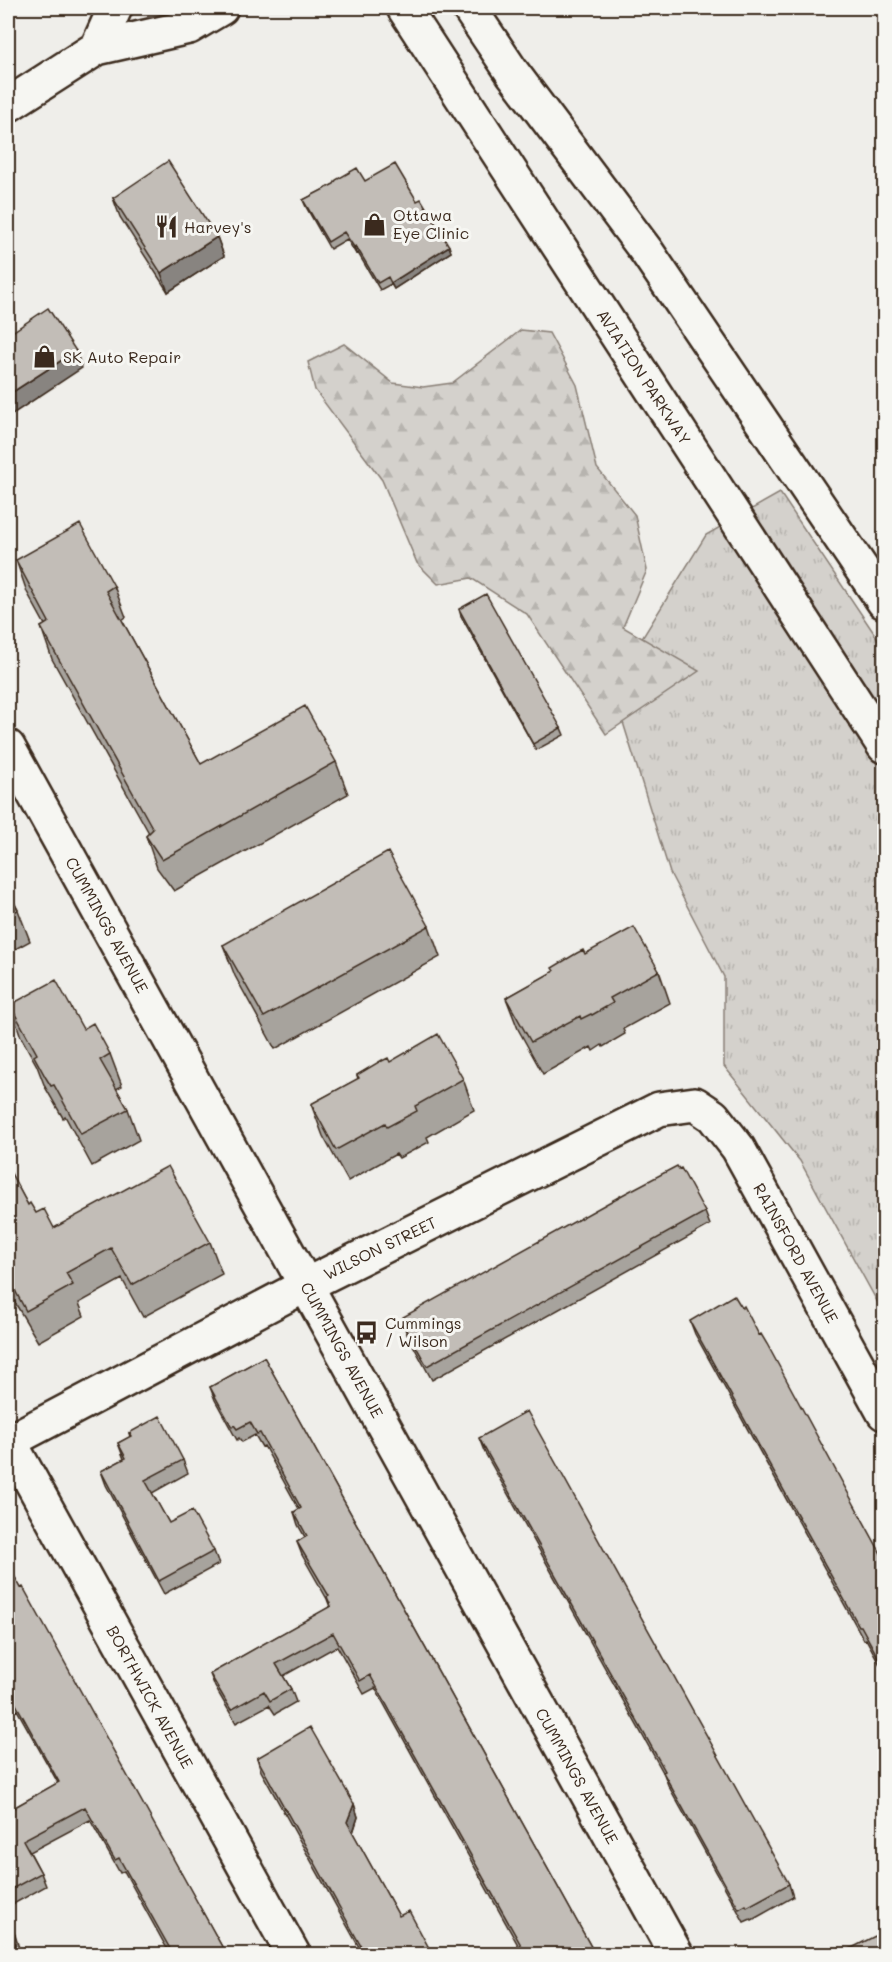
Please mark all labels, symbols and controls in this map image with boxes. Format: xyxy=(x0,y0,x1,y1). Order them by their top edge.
place label: Ottawa Eye Clinic xyxy=(393,204,469,243)
shop icon: Ottawa Eye Clinic xyxy=(362,211,388,237)
restaurant icon: Harvey's xyxy=(153,214,179,240)
place label: Harvey's xyxy=(184,216,251,237)
street label: AVIATION PARKWAY xyxy=(593,305,696,449)
shop icon: SK Auto Repair xyxy=(32,344,58,370)
place label: SK Auto Repair xyxy=(63,346,181,367)
street label: CUMMINGS AVENUE xyxy=(61,853,154,996)
street label: RAINSFORD AVENUE xyxy=(749,1179,844,1326)
street label: WILSON STREET xyxy=(320,1211,440,1284)
street label: CUMMINGS AVENUE xyxy=(296,1278,389,1421)
place label: Cummings / Wilson xyxy=(385,1312,462,1351)
bus stop icon: Cummings / Wilson xyxy=(354,1319,380,1345)
street label: BORTHWICK AVENUE xyxy=(102,1622,198,1772)
street label: CUMMINGS AVENUE xyxy=(531,1704,624,1847)

